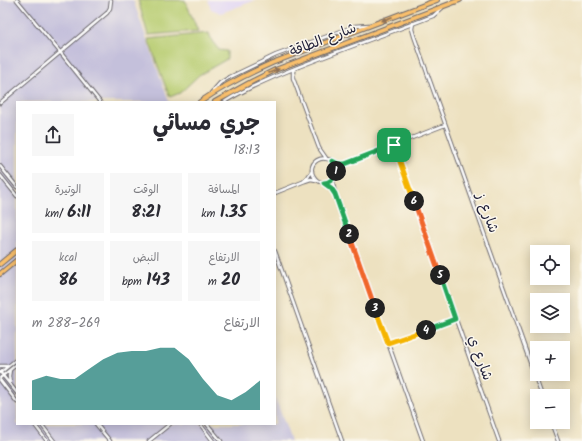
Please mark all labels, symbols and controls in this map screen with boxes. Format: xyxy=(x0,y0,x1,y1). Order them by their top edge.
one-way arrow xyxy=(381,16,393,22)
street label: شارع الطاقة xyxy=(286,17,360,63)
one-way arrow xyxy=(269,68,280,74)
text: جري مسائي xyxy=(153,107,260,142)
button: share xyxy=(32,114,74,156)
pin xyxy=(377,128,411,162)
icon: arrive xyxy=(383,134,405,156)
text: 18:13 xyxy=(233,140,260,161)
pin: 1 xyxy=(326,161,346,181)
text: 1 xyxy=(334,162,338,180)
text: الوتيرة xyxy=(55,181,81,199)
text: الوقت xyxy=(133,181,159,199)
text: المسافة xyxy=(208,181,240,199)
street label: شارع ز xyxy=(469,189,504,236)
pin: 6 xyxy=(404,191,424,211)
text: 6 xyxy=(411,192,417,210)
text: 6:11 xyxy=(67,199,91,226)
text: 8:21 xyxy=(131,199,161,226)
text: 1.35 xyxy=(220,199,247,226)
text: /km xyxy=(45,205,67,223)
text: km xyxy=(201,205,220,223)
pin: 2 xyxy=(339,224,359,244)
text: 2 xyxy=(346,225,352,243)
map controls xyxy=(530,245,570,429)
button: locate xyxy=(530,245,570,285)
text: kcal xyxy=(59,249,77,267)
text: النبض xyxy=(133,249,159,267)
text: الارتفاع xyxy=(209,249,239,267)
pin: 5 xyxy=(430,265,450,285)
text: 5 xyxy=(437,266,443,284)
text: 86 xyxy=(58,267,78,294)
text: 143 xyxy=(146,267,170,294)
text: 20 xyxy=(221,267,240,294)
text: bpm xyxy=(122,273,146,291)
text: m xyxy=(208,273,221,291)
button: layers xyxy=(530,293,570,333)
pin: 3 xyxy=(365,298,385,318)
text: 3 xyxy=(372,299,378,317)
text: 269–288 m xyxy=(32,313,100,334)
text: الارتفاع xyxy=(224,313,260,334)
pin: 4 xyxy=(416,320,436,340)
text: 4 xyxy=(423,321,429,339)
street label: شارع ي xyxy=(462,332,498,384)
button: + xyxy=(530,341,570,381)
button: − xyxy=(530,389,570,429)

